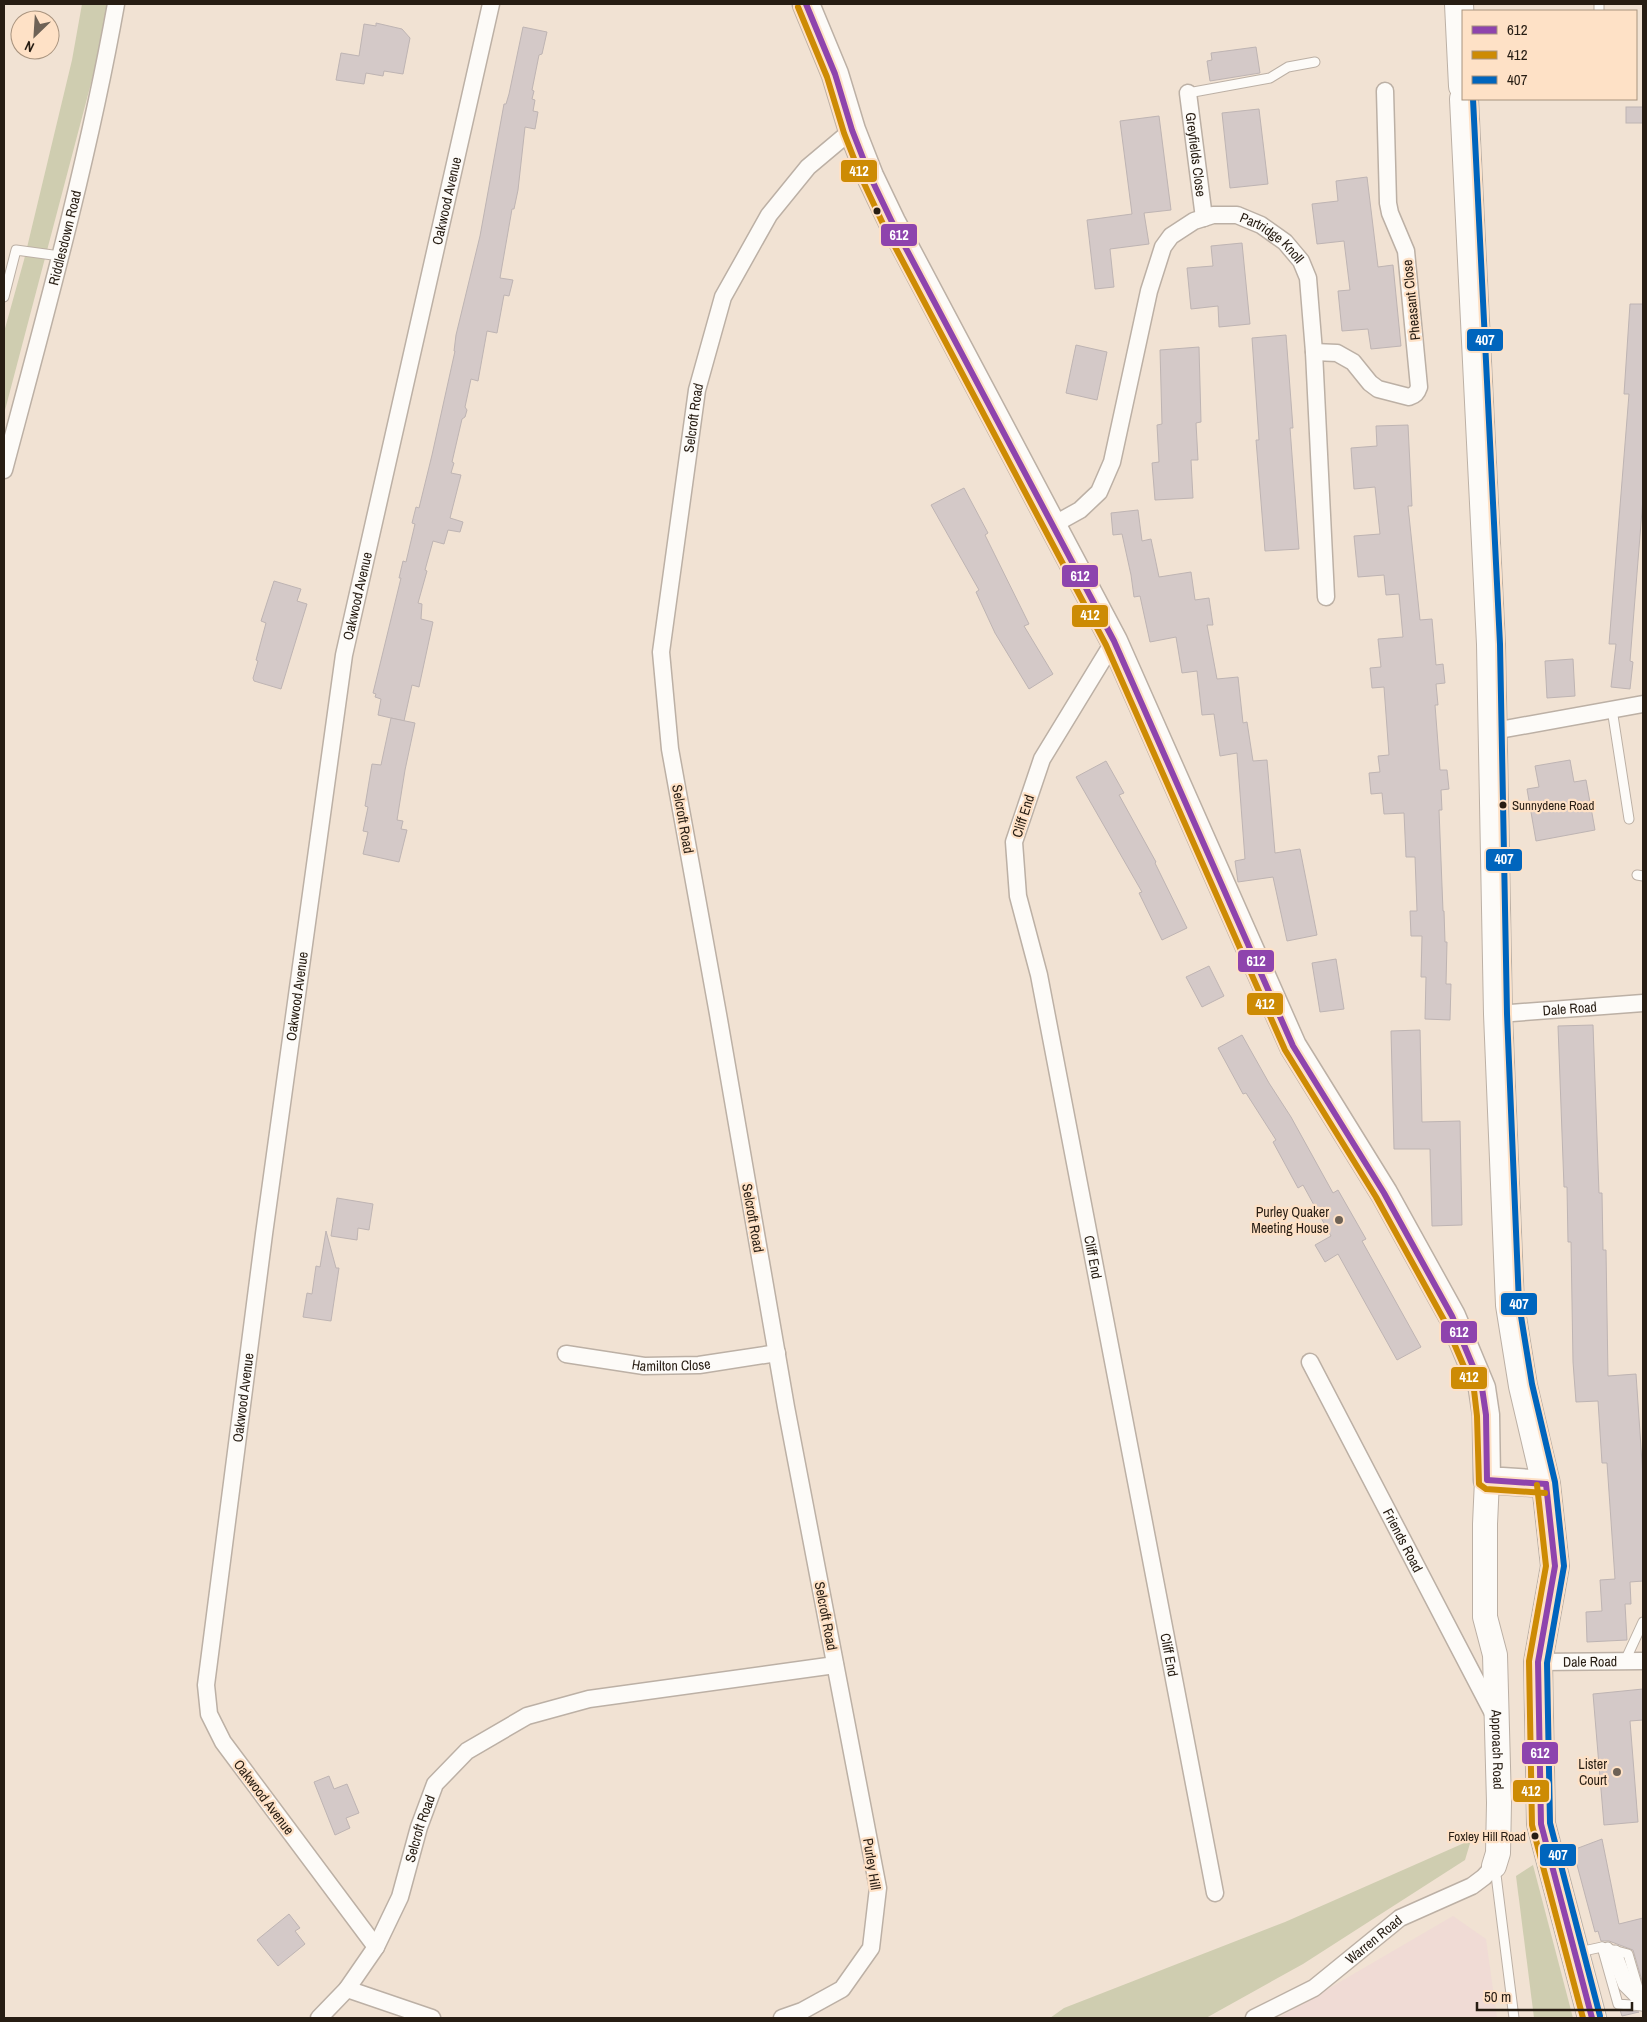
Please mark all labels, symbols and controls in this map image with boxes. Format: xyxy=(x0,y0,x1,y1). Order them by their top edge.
north arrow xyxy=(10,10,60,60)
legend xyxy=(1462,10,1637,100)
text: 612 xyxy=(1507,19,1528,40)
text: N xyxy=(22,37,37,57)
text: 412 xyxy=(1507,44,1528,65)
text: 407 xyxy=(1507,69,1528,90)
street label: Greyfields Close xyxy=(1182,111,1210,198)
street label: Oakwood Avenue xyxy=(428,155,465,247)
line badge: 412 xyxy=(840,159,878,183)
text: 412 xyxy=(849,162,869,180)
street label: Riddlesdown Road xyxy=(44,189,85,287)
unlabelled marker xyxy=(872,206,882,216)
street label: Partridge Knoll xyxy=(1237,208,1308,267)
line badge: 612 xyxy=(880,223,918,247)
text: 612 xyxy=(889,226,909,244)
street label: Pheasant Close xyxy=(1398,259,1424,341)
line badge: 407 xyxy=(1466,328,1504,352)
text: 407 xyxy=(1475,331,1495,349)
street label: Selcroft Road xyxy=(680,381,707,454)
street label: Oakwood Avenue xyxy=(339,550,376,642)
line badge: 612 xyxy=(1061,564,1099,588)
text: 612 xyxy=(1070,567,1090,585)
line badge: 412 xyxy=(1071,604,1109,628)
text: 412 xyxy=(1080,606,1100,624)
street label: Selcroft Road xyxy=(668,783,698,855)
street label: Cliff End xyxy=(1008,792,1038,840)
place label: Sunnydene Road xyxy=(1512,797,1594,814)
marker: Sunnydene Road xyxy=(1498,800,1508,810)
line badge: 407 xyxy=(1485,848,1523,872)
text: 407 xyxy=(1494,850,1514,868)
line badge: 612 xyxy=(1237,949,1275,973)
street label: Oakwood Avenue xyxy=(282,950,312,1042)
text: 612 xyxy=(1246,952,1266,970)
line badge: 412 xyxy=(1246,992,1284,1016)
text: 412 xyxy=(1255,995,1275,1013)
street label: Dale Road xyxy=(1542,998,1598,1020)
street label: Selcroft Road xyxy=(738,1182,768,1254)
place label: Purley Quaker Meeting House xyxy=(1251,1203,1329,1237)
marker: Purley Quaker Meeting House xyxy=(1333,1214,1345,1226)
street label: Cliff End xyxy=(1080,1234,1106,1280)
line badge: 407 xyxy=(1500,1292,1538,1316)
text: 407 xyxy=(1509,1295,1529,1313)
line badge: 612 xyxy=(1440,1320,1478,1344)
text: 612 xyxy=(1449,1323,1469,1341)
street label: Oakwood Avenue xyxy=(228,1352,258,1443)
street label: Hamilton Close xyxy=(631,1354,712,1375)
line badge: 412 xyxy=(1450,1366,1488,1390)
text: 412 xyxy=(1459,1368,1479,1386)
street label: Friends Road xyxy=(1379,1505,1427,1575)
street label: Selcroft Road xyxy=(811,1580,841,1652)
street label: Cliff End xyxy=(1156,1632,1182,1678)
street label: Dale Road xyxy=(1563,1652,1617,1671)
street label: Approach Road xyxy=(1487,1708,1508,1790)
line badge: 612 xyxy=(1521,1741,1559,1765)
text: 612 xyxy=(1530,1744,1550,1762)
place label: Lister Court xyxy=(1578,1755,1607,1789)
street label: Oakwood Avenue xyxy=(230,1756,298,1838)
marker: Lister Court xyxy=(1611,1766,1623,1778)
line badge: 412 xyxy=(1512,1779,1550,1803)
text: 412 xyxy=(1521,1782,1541,1800)
street label: Selcroft Road xyxy=(401,1792,439,1864)
place label: Foxley Hill Road xyxy=(1448,1828,1526,1845)
marker: Foxley Hill Road xyxy=(1530,1831,1540,1841)
street label: Purley Hill xyxy=(859,1837,885,1891)
line badge: 407 xyxy=(1539,1843,1577,1867)
text: 407 xyxy=(1548,1846,1568,1864)
street label: Warren Road xyxy=(1342,1911,1406,1968)
scale bar xyxy=(1477,1980,1632,2012)
text: 50 m xyxy=(1484,1986,1511,2007)

